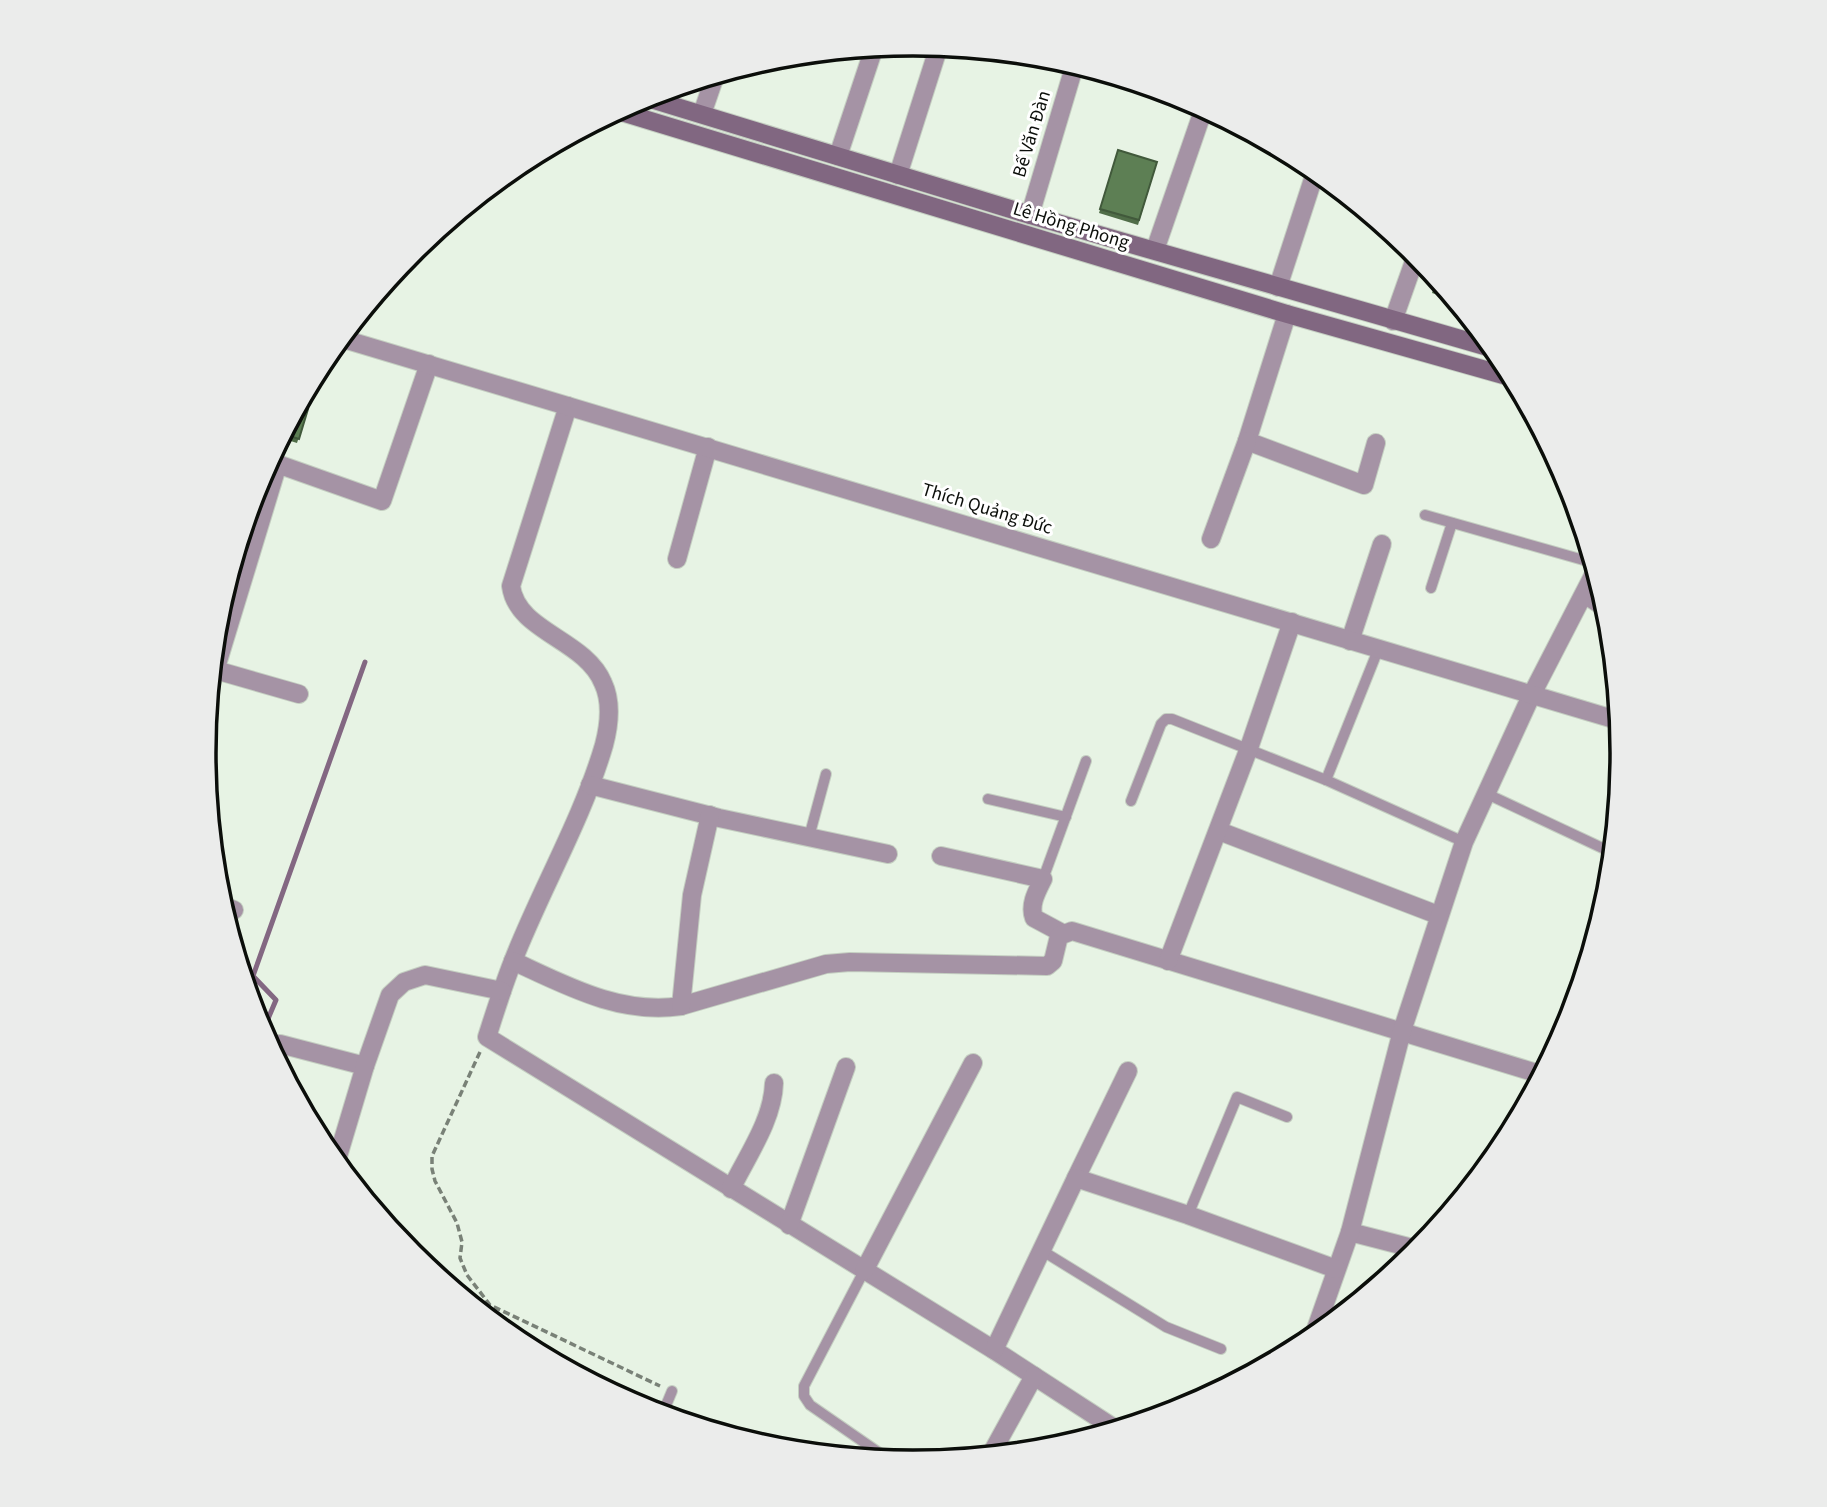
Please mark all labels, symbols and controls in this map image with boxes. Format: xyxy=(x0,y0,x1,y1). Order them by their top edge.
street label: Bế Văn Đàn xyxy=(1006,87,1058,181)
street label: Lê Hồng Phong xyxy=(1010,196,1133,257)
street label: Thích Quảng Đức xyxy=(918,476,1056,542)

